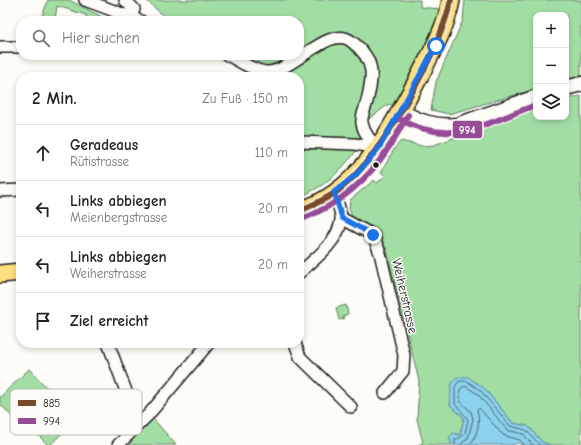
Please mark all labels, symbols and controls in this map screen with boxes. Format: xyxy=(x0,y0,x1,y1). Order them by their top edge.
map controls xyxy=(533,12,569,120)
button: + xyxy=(533,12,569,48)
search box xyxy=(16,16,304,60)
icon: search xyxy=(30,27,52,49)
text: Hier suchen xyxy=(62,29,140,47)
route start xyxy=(427,37,445,55)
button: − xyxy=(533,48,569,84)
button: layers xyxy=(533,84,569,120)
text: 2 Min. xyxy=(32,89,77,108)
text: Zu Fuß · 150 m xyxy=(202,91,288,106)
line badge: 994 xyxy=(452,120,483,139)
text: 994 xyxy=(459,124,475,137)
text: Geradeaus xyxy=(70,136,138,154)
icon: ahead xyxy=(32,142,54,164)
text: 110 m xyxy=(255,145,288,160)
text: Rütistrasse xyxy=(70,154,129,169)
unlabelled marker xyxy=(371,160,381,170)
text: Links abbiegen xyxy=(70,192,167,210)
icon: left xyxy=(32,198,54,220)
text: 20 m xyxy=(258,201,288,216)
text: Meienbergstrasse xyxy=(70,210,167,225)
route end xyxy=(364,226,382,244)
text: Links abbiegen xyxy=(70,248,167,266)
icon: left xyxy=(32,254,54,276)
text: 20 m xyxy=(258,257,288,272)
street label: Weiherstrasse xyxy=(389,257,421,335)
text: Weiherstrasse xyxy=(70,266,147,281)
icon: arrive xyxy=(32,310,54,332)
text: Ziel erreicht xyxy=(70,312,148,330)
legend xyxy=(10,389,142,435)
text: 885 xyxy=(43,397,60,410)
text: 994 xyxy=(43,415,60,428)

